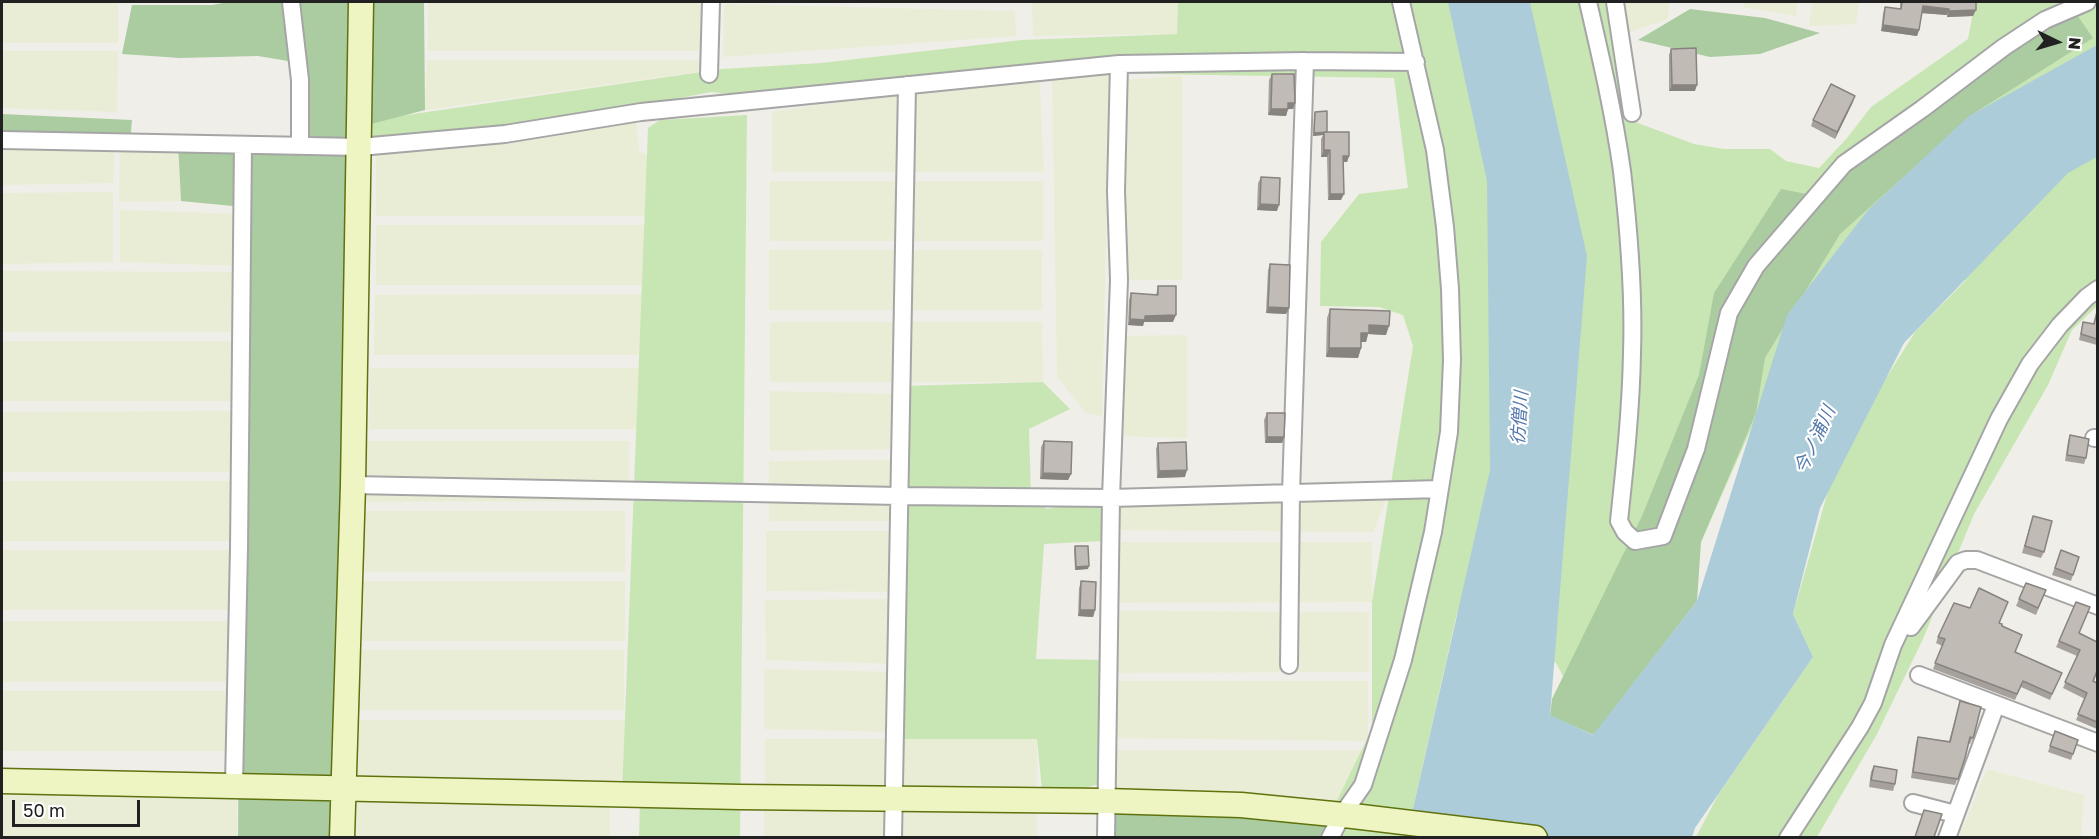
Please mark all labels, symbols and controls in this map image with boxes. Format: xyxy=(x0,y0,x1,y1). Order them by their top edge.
north arrow xyxy=(2027,12,2087,72)
text: N xyxy=(2064,37,2085,50)
water label: 彷僧川 xyxy=(1507,390,1533,446)
water label: 今ノ浦川 xyxy=(1790,403,1840,477)
scale bar xyxy=(15,788,142,826)
text: 50 m xyxy=(23,799,65,821)

